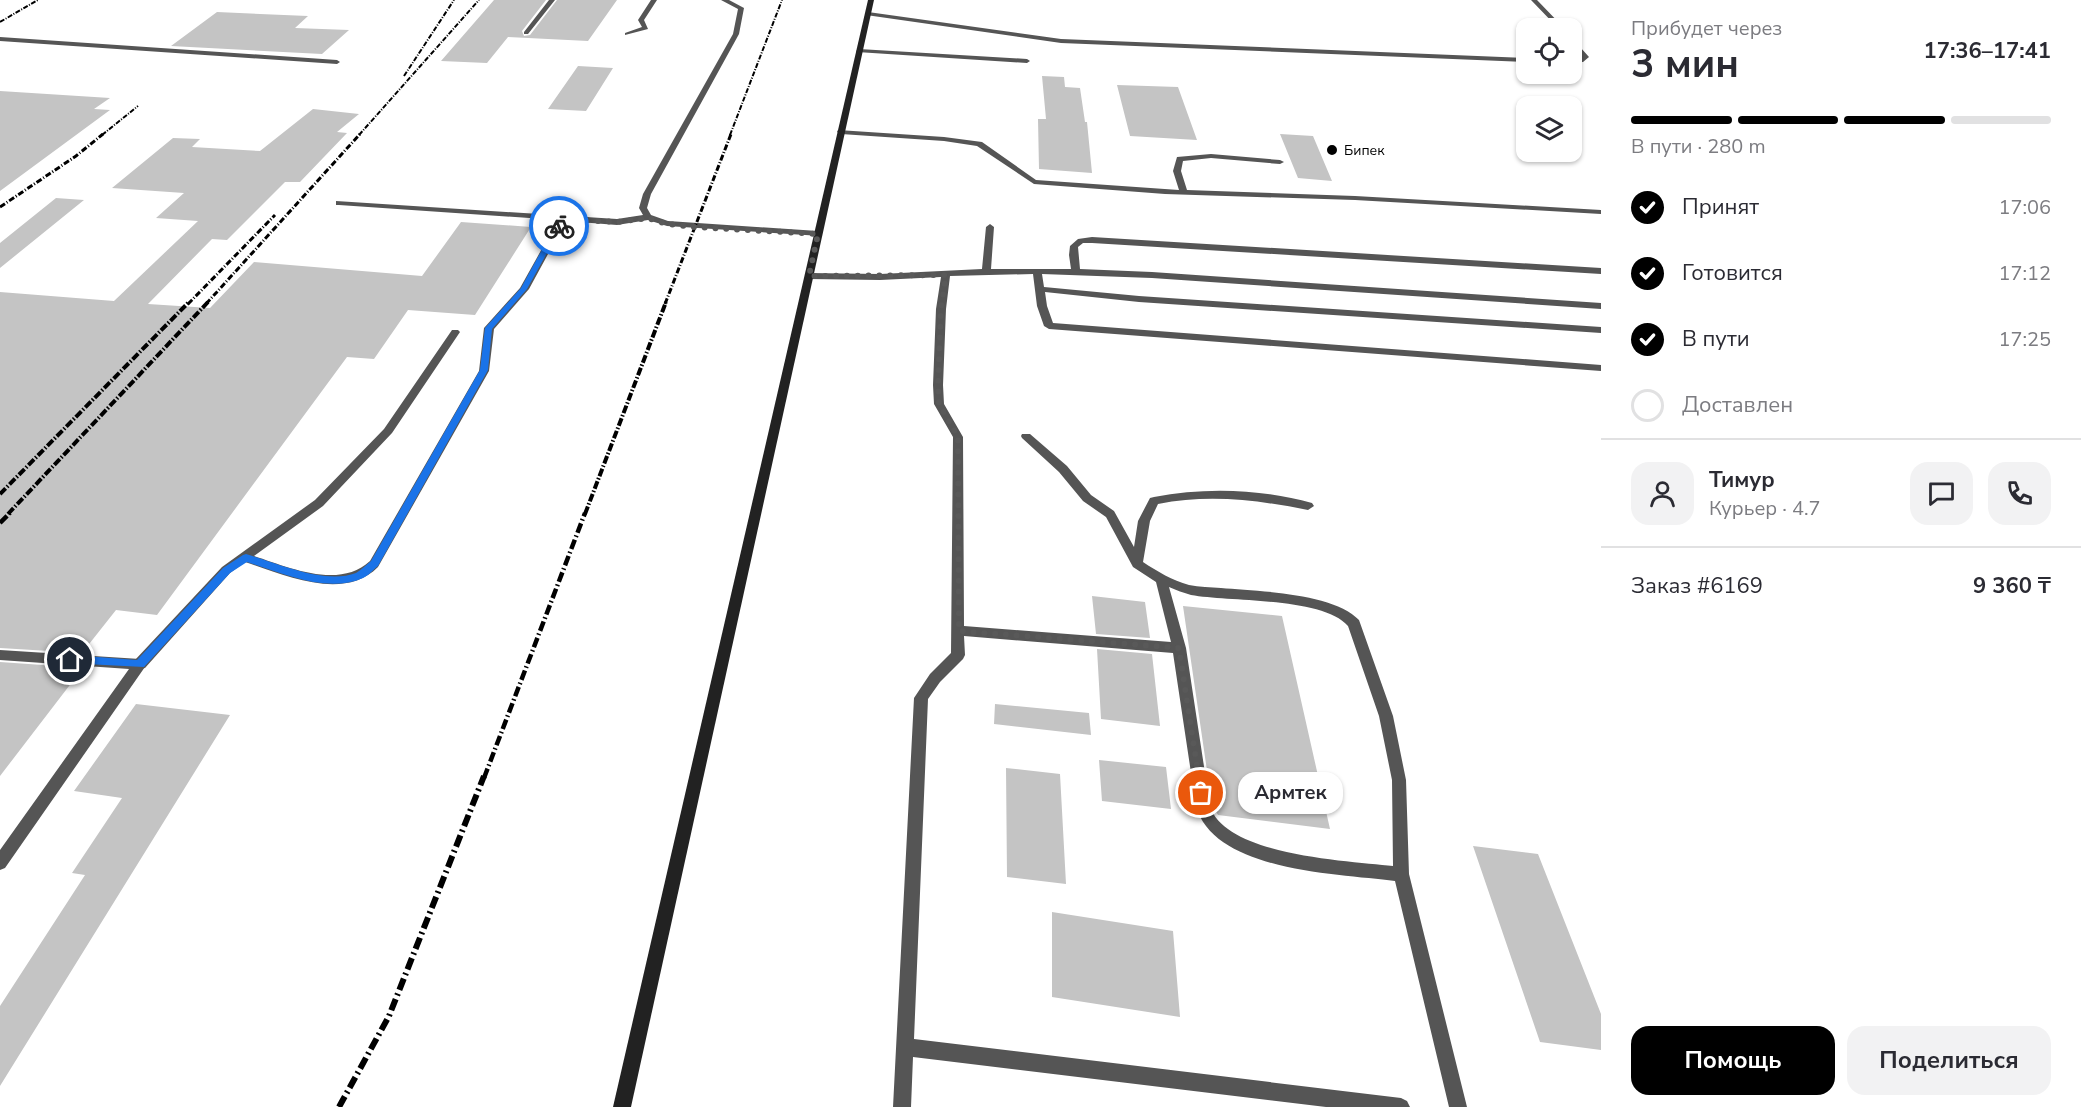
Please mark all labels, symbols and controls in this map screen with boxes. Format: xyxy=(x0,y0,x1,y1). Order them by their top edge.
text: Прибудет через xyxy=(1631,15,1782,42)
map controls xyxy=(1516,18,1582,162)
button: locate xyxy=(1516,18,1582,84)
text: 17:36–17:41 xyxy=(1923,36,2051,66)
text: 3 мин xyxy=(1631,38,1739,91)
button: layers xyxy=(1516,96,1582,162)
text: В пути · 280 m xyxy=(1631,133,1766,160)
place label: Бипек xyxy=(1344,141,1385,160)
marker: Бипек xyxy=(1325,143,1339,157)
icon: check xyxy=(1631,191,1664,224)
text: Принят xyxy=(1682,192,1759,222)
text: 17:06 xyxy=(1998,194,2051,221)
courier xyxy=(529,196,589,256)
icon: bike xyxy=(543,210,576,243)
icon: check xyxy=(1631,257,1664,290)
text: Готовится xyxy=(1682,258,1783,288)
text: 17:12 xyxy=(1998,260,2051,287)
icon: check xyxy=(1631,323,1664,356)
text: В пути xyxy=(1682,324,1750,354)
text: 17:25 xyxy=(1998,326,2051,353)
text: Доставлен xyxy=(1682,390,1793,420)
button: person xyxy=(1631,462,1694,525)
button: chat xyxy=(1910,462,1973,525)
button: phone xyxy=(1988,462,2051,525)
text: Тимур xyxy=(1709,465,1775,495)
text: Курьер · 4.7 xyxy=(1709,495,1821,522)
text: Заказ #6169 xyxy=(1631,571,1763,601)
text: 9 360 ₸ xyxy=(1973,571,2051,601)
pin xyxy=(44,634,95,685)
icon: home xyxy=(53,643,86,676)
pin xyxy=(1175,767,1226,818)
callout: Армтек xyxy=(1237,772,1342,814)
icon: bag xyxy=(1184,776,1217,809)
text: Армтек xyxy=(1254,779,1327,806)
button: Помощь xyxy=(1631,1026,1835,1095)
button: Поделиться xyxy=(1847,1026,2051,1095)

